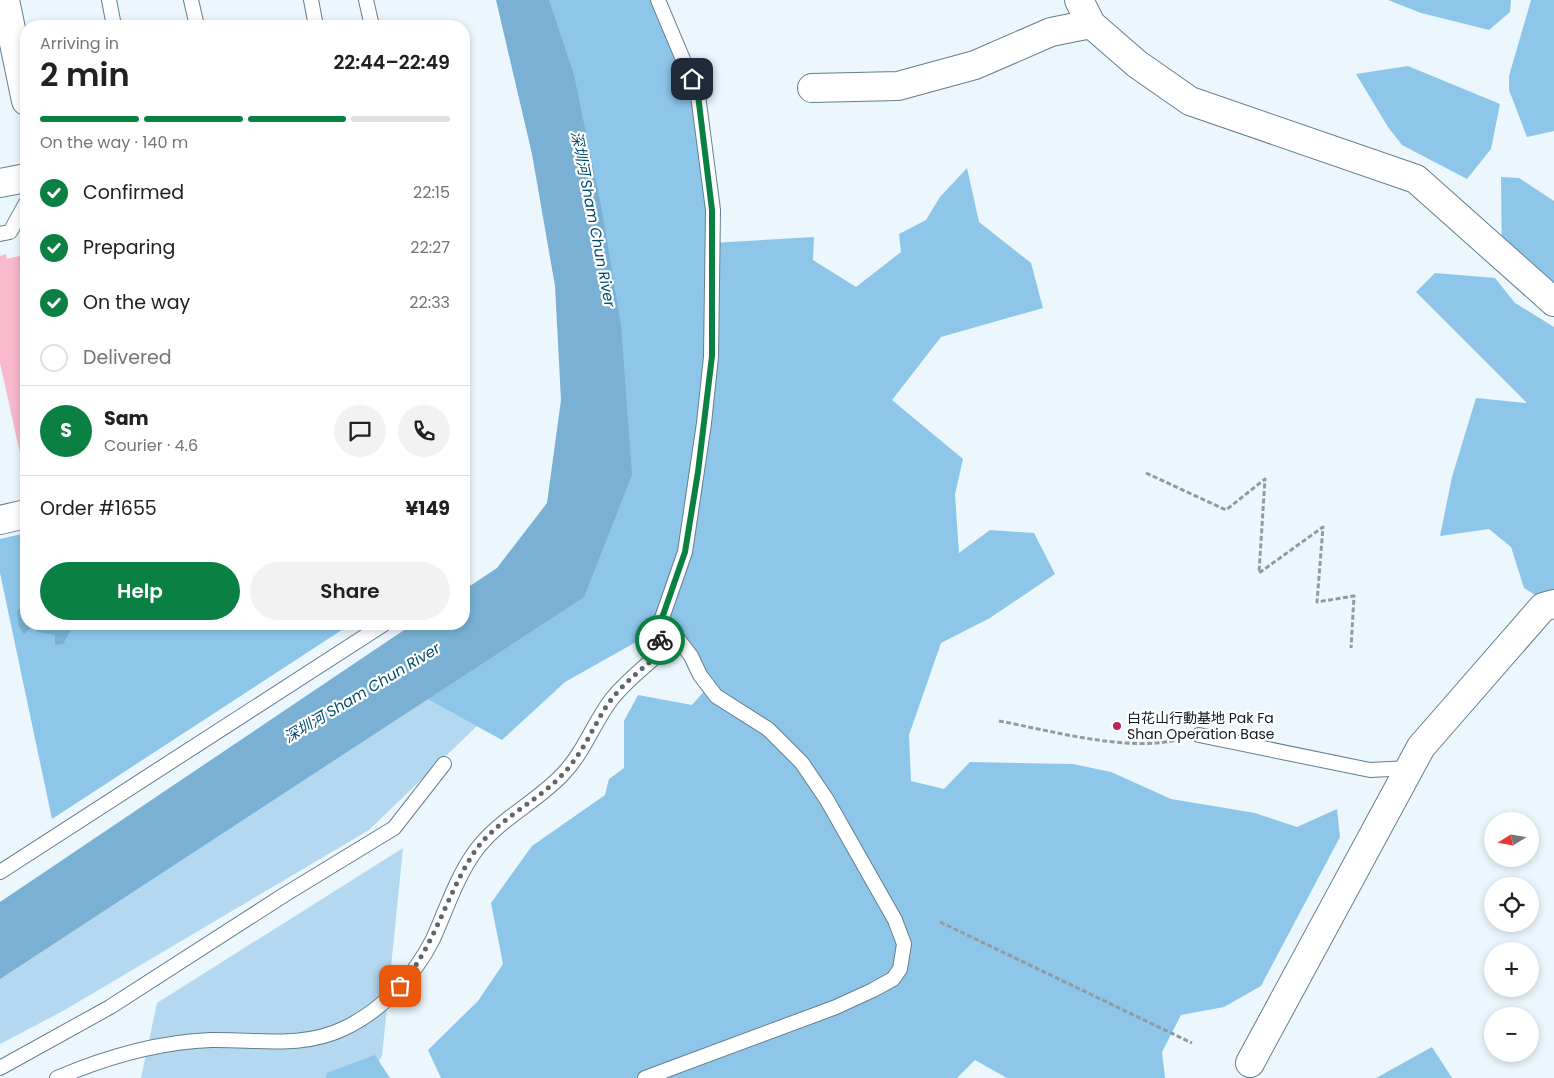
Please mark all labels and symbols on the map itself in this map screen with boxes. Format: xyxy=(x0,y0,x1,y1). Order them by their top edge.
pin xyxy=(671,58,713,100)
water label: 深圳河 Sham Chun River xyxy=(566,129,621,309)
courier xyxy=(635,615,685,665)
water label: 深圳河 Sham Chun River xyxy=(280,637,444,748)
place label: 白花山行動基地 Pak Fa Shan Operation Base xyxy=(1127,708,1275,744)
marker: 白花山行動基地 Pak Fa Shan Operation Base xyxy=(1111,720,1123,732)
north arrow xyxy=(1484,812,1539,868)
pin xyxy=(379,965,421,1007)

